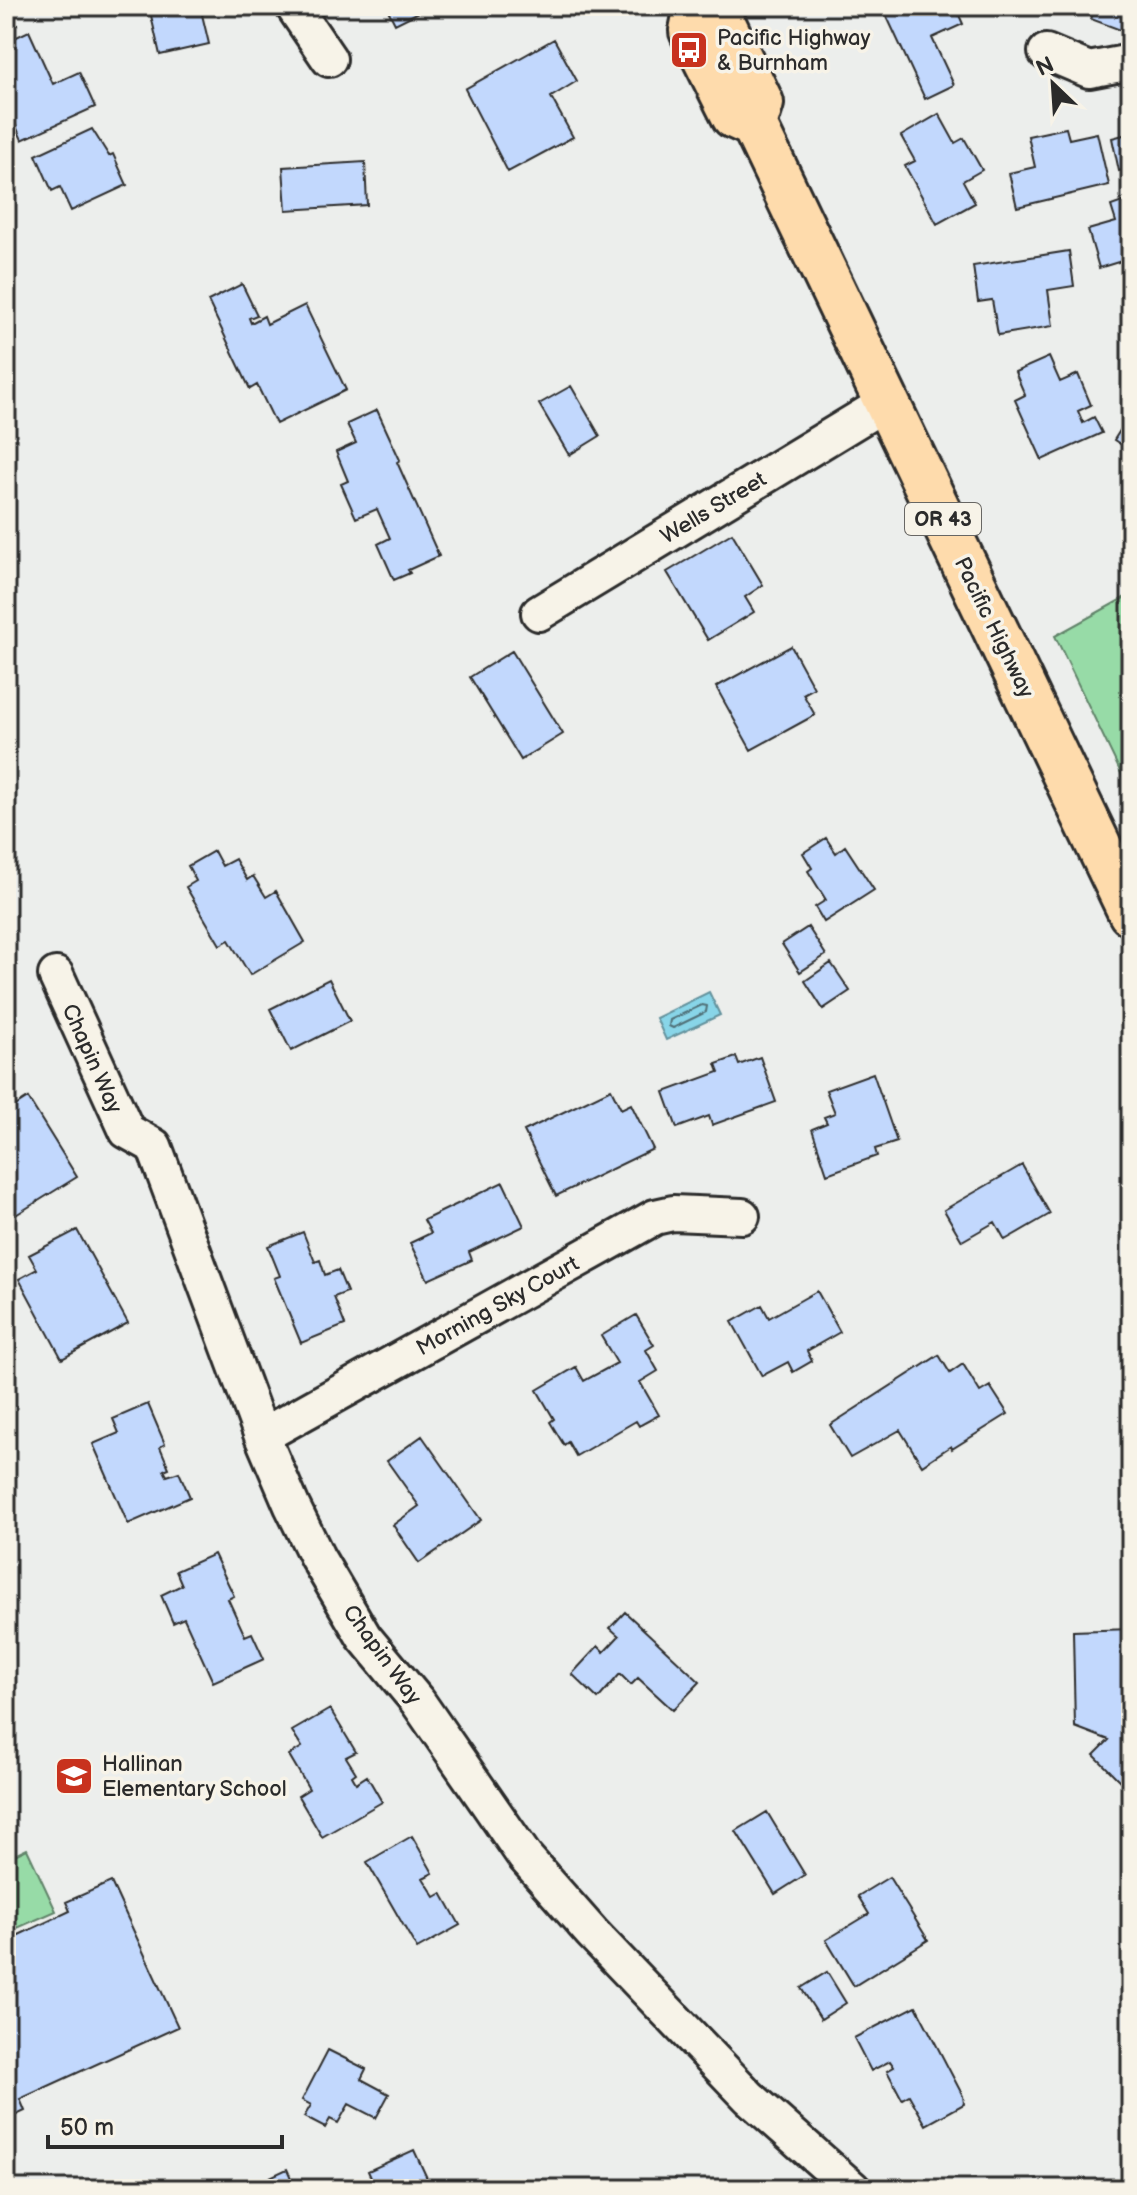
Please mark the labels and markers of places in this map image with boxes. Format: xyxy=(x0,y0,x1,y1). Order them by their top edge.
place label: Pacific Highway & Burnham xyxy=(717,25,871,77)
bus stop icon: Pacific Highway & Burnham xyxy=(668,29,710,71)
place label: Hallinan Elementary School xyxy=(102,1751,287,1803)
school or university icon: Hallinan Elementary School xyxy=(53,1755,95,1797)

